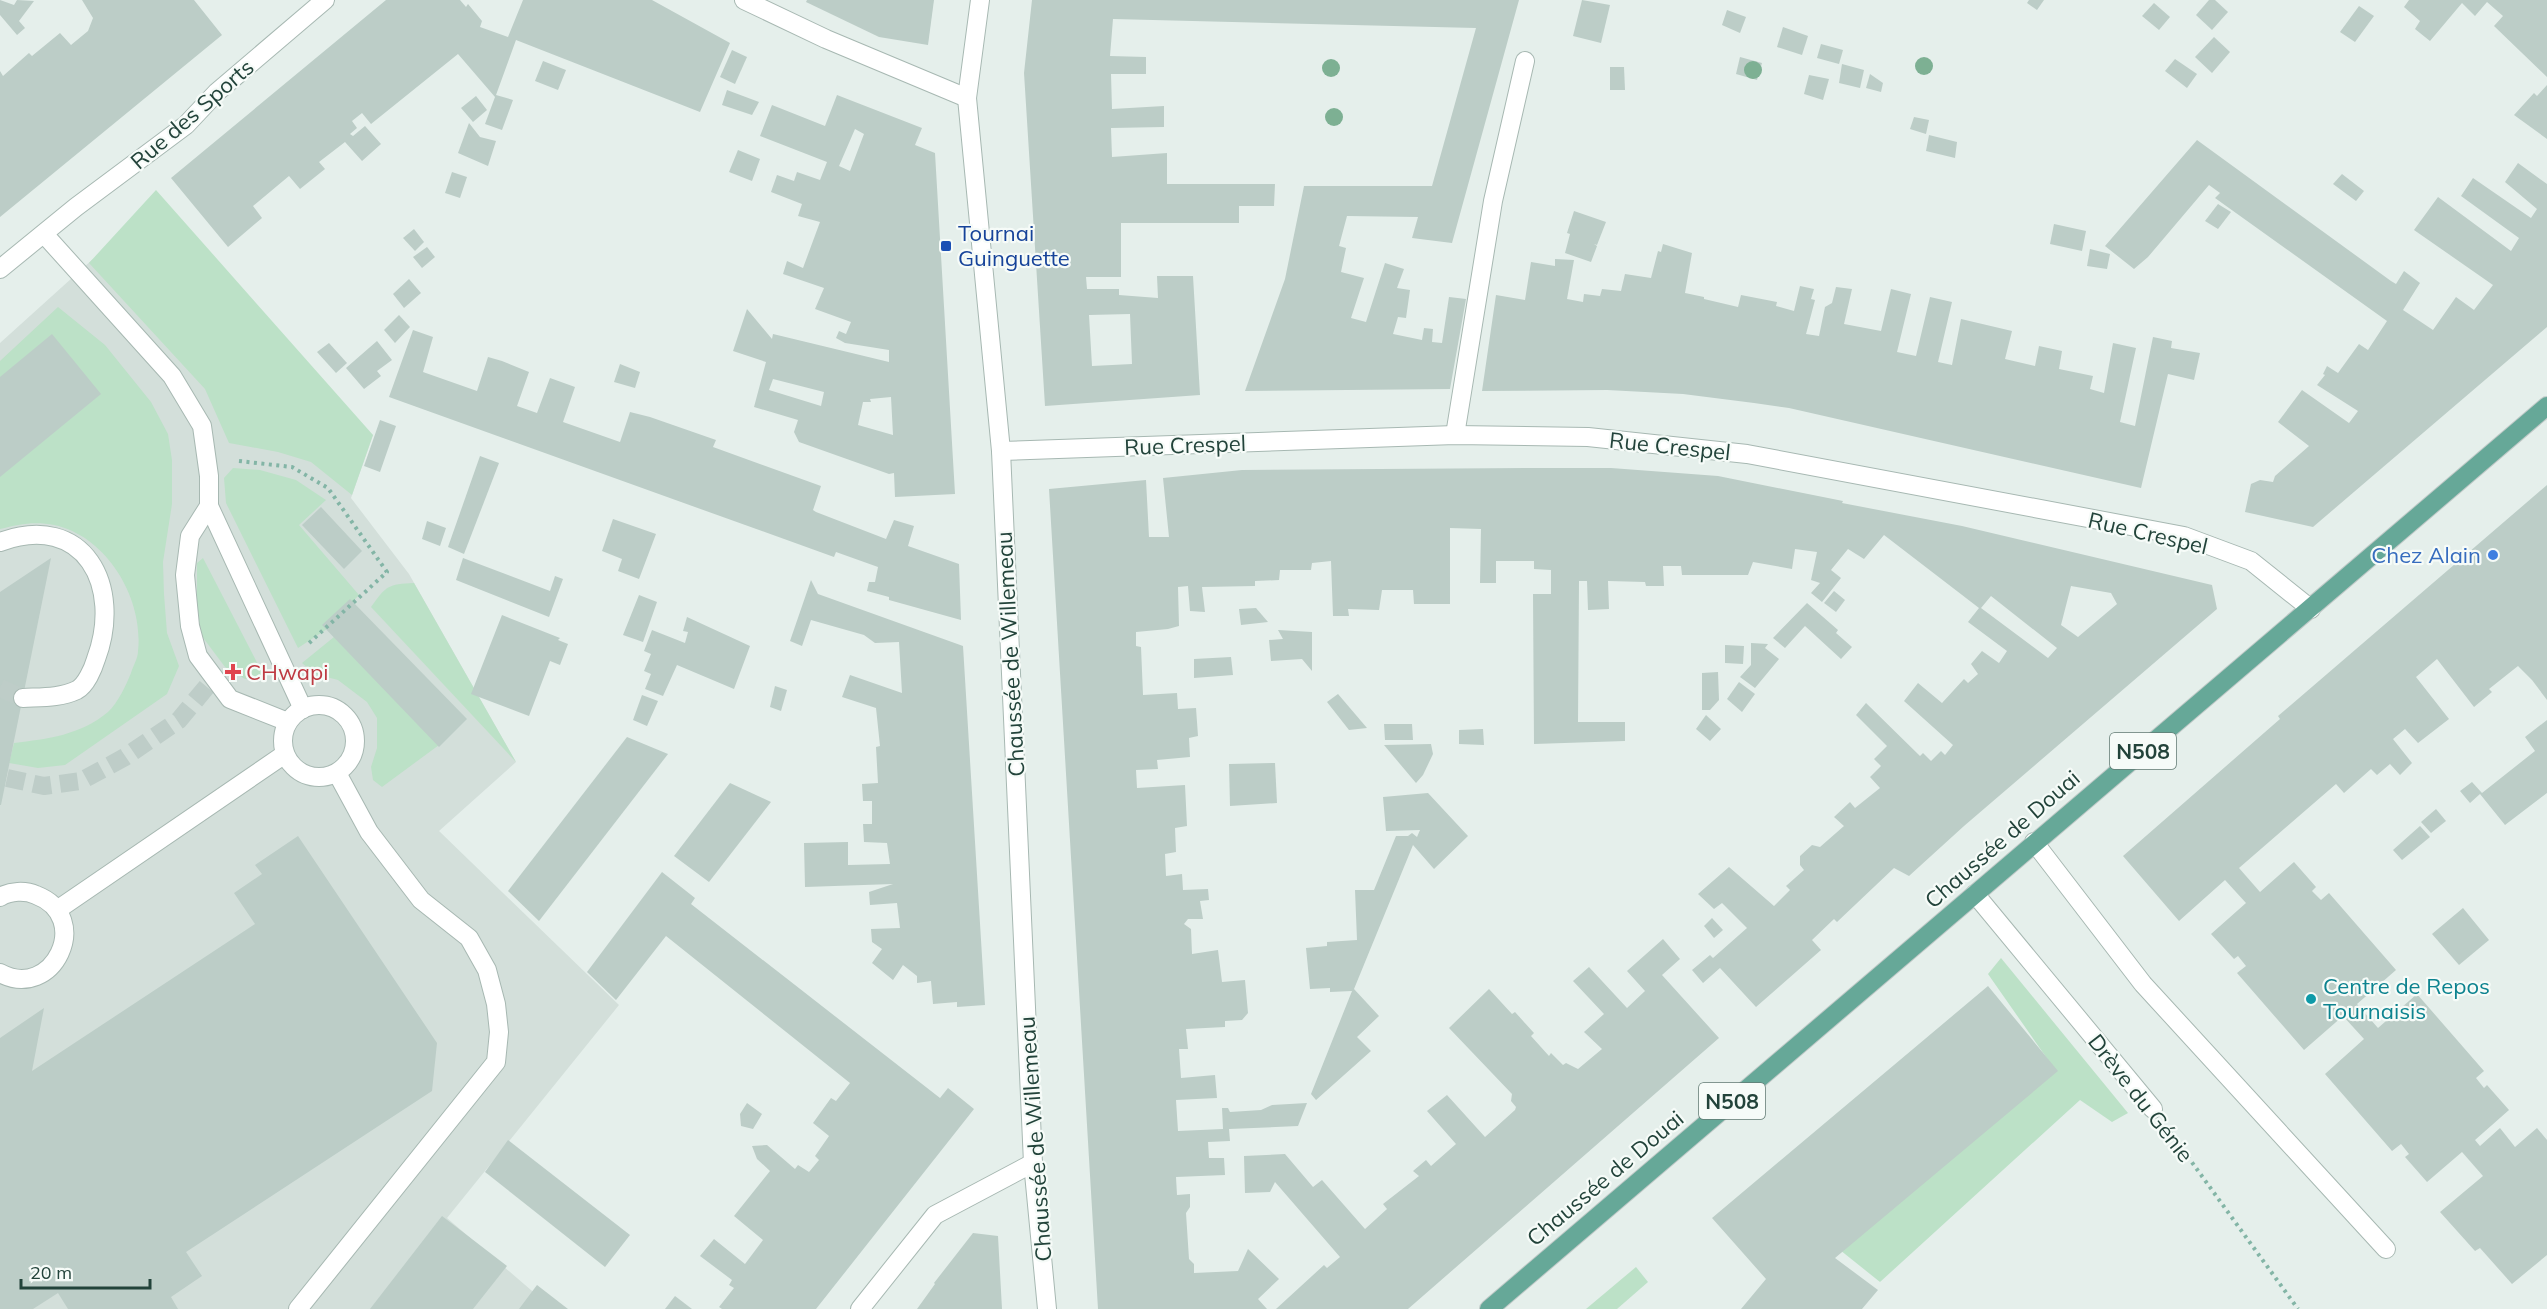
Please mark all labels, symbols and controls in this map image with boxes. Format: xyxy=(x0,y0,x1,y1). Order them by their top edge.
street label: Rue des Sports xyxy=(125,53,259,175)
place label: Tournai Guinguette xyxy=(958,219,1070,272)
marker: Tournai Guinguette xyxy=(939,239,953,253)
street label: Rue Crespel xyxy=(1608,426,1732,466)
street label: Rue Crespel xyxy=(1124,429,1246,461)
street label: Rue Crespel xyxy=(2086,506,2210,560)
street label: Chaussée de Willemeau xyxy=(990,531,1030,777)
place label: Chez Alain xyxy=(2371,541,2481,569)
marker: Chez Alain xyxy=(2486,548,2500,562)
place label: CHwapi xyxy=(246,658,328,686)
marker: CHwapi xyxy=(224,663,242,681)
road number: N508 xyxy=(2110,733,2176,769)
street label: Chaussée de Douai xyxy=(1919,764,2085,914)
place label: Centre de Repos Tournaisis xyxy=(2323,972,2490,1025)
marker: Centre de Repos Tournaisis xyxy=(2304,992,2318,1006)
street label: Chaussée de Willemeau xyxy=(1012,1016,1058,1262)
street label: Drève du Génie xyxy=(2082,1028,2200,1168)
road number: N508 xyxy=(1699,1083,1765,1119)
street label: Chaussée de Douai xyxy=(1521,1104,1689,1252)
scale bar xyxy=(21,1252,150,1290)
text: 20 m xyxy=(30,1261,72,1284)

